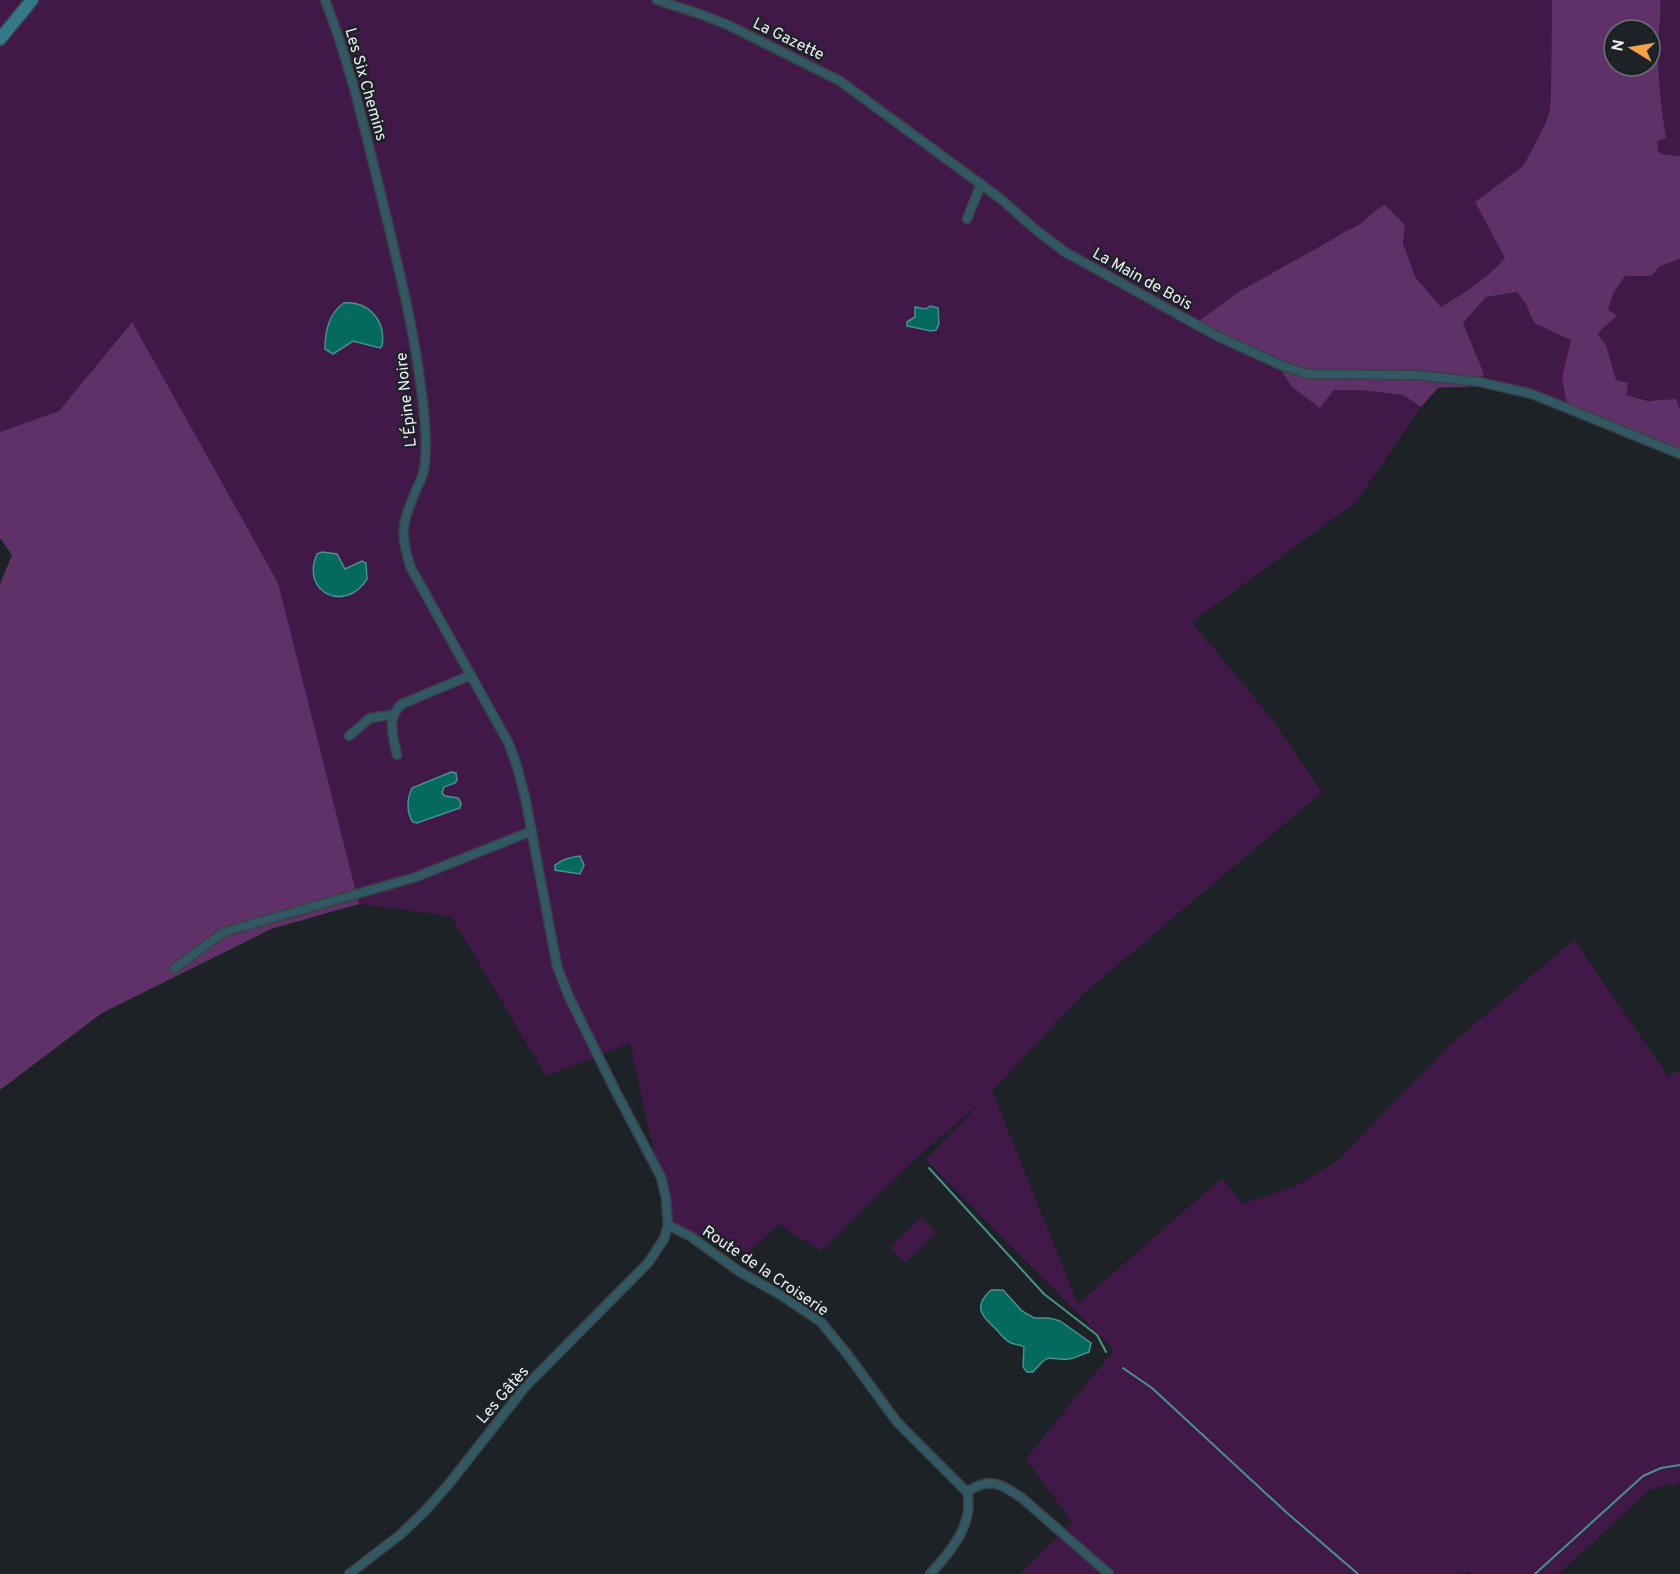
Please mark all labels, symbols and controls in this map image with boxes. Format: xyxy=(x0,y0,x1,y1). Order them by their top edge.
street label: La Gazette xyxy=(749,14,827,66)
north arrow xyxy=(1602,18,1662,78)
street label: Les Six Chemins xyxy=(339,26,391,143)
text: N xyxy=(1608,38,1630,53)
street label: La Main de Bois xyxy=(1089,244,1196,315)
street label: L'Épine Noire xyxy=(390,351,422,448)
street label: Route de la Croiserie xyxy=(698,1222,832,1321)
street label: Les Gâtès xyxy=(473,1362,534,1428)

